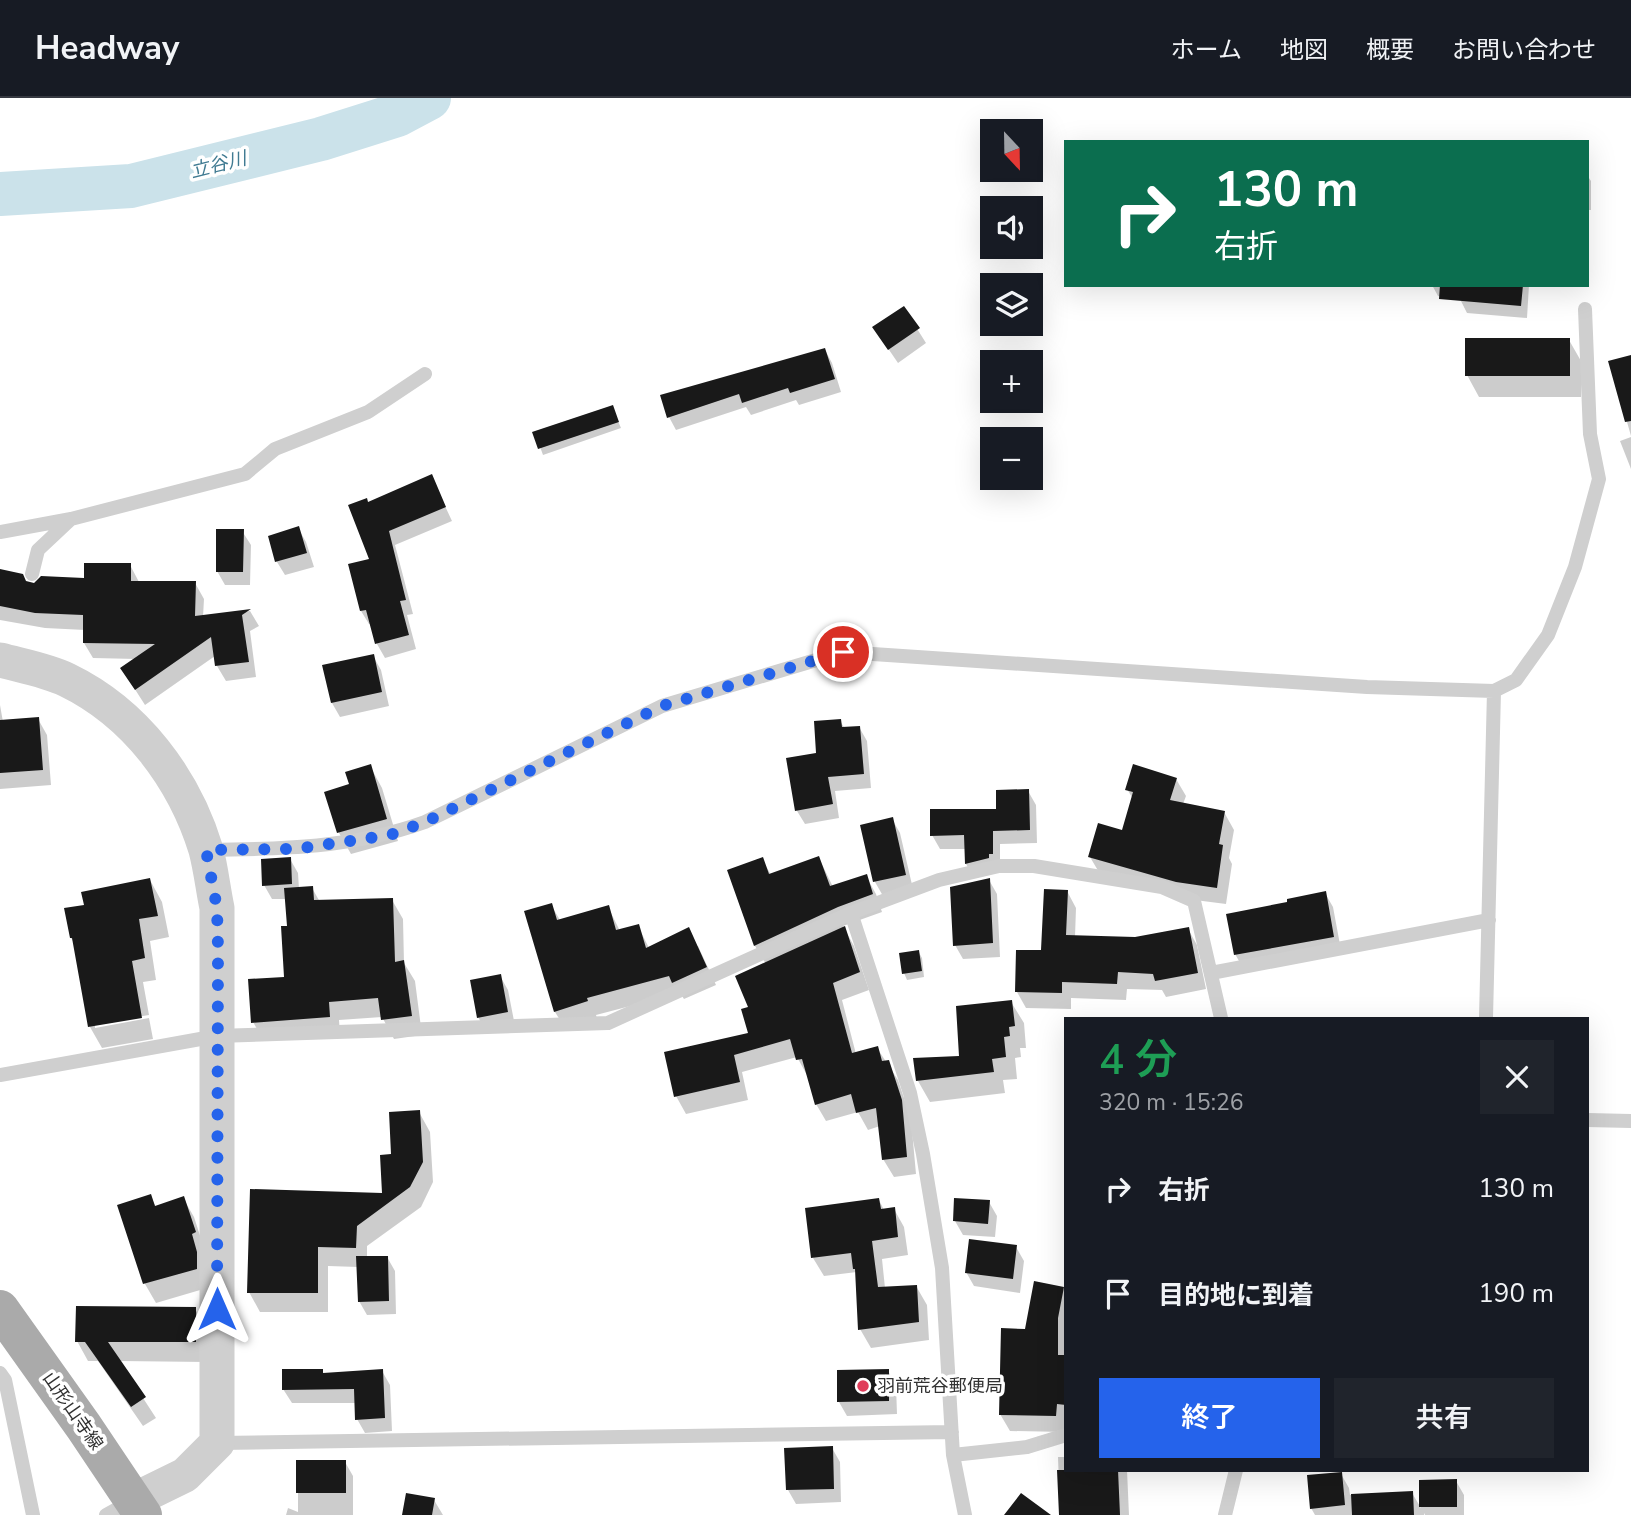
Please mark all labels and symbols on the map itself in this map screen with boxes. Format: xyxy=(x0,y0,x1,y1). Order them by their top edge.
north arrow xyxy=(980,119,1043,182)
water label: 立谷川 xyxy=(187,145,251,184)
pin xyxy=(813,622,873,682)
position arrow xyxy=(180,1272,254,1346)
street label: 山形山寺線 xyxy=(37,1367,109,1455)
place label: 羽前荒谷郵便局 xyxy=(877,1374,1003,1398)
marker: 羽前荒谷郵便局 xyxy=(855,1378,871,1394)

